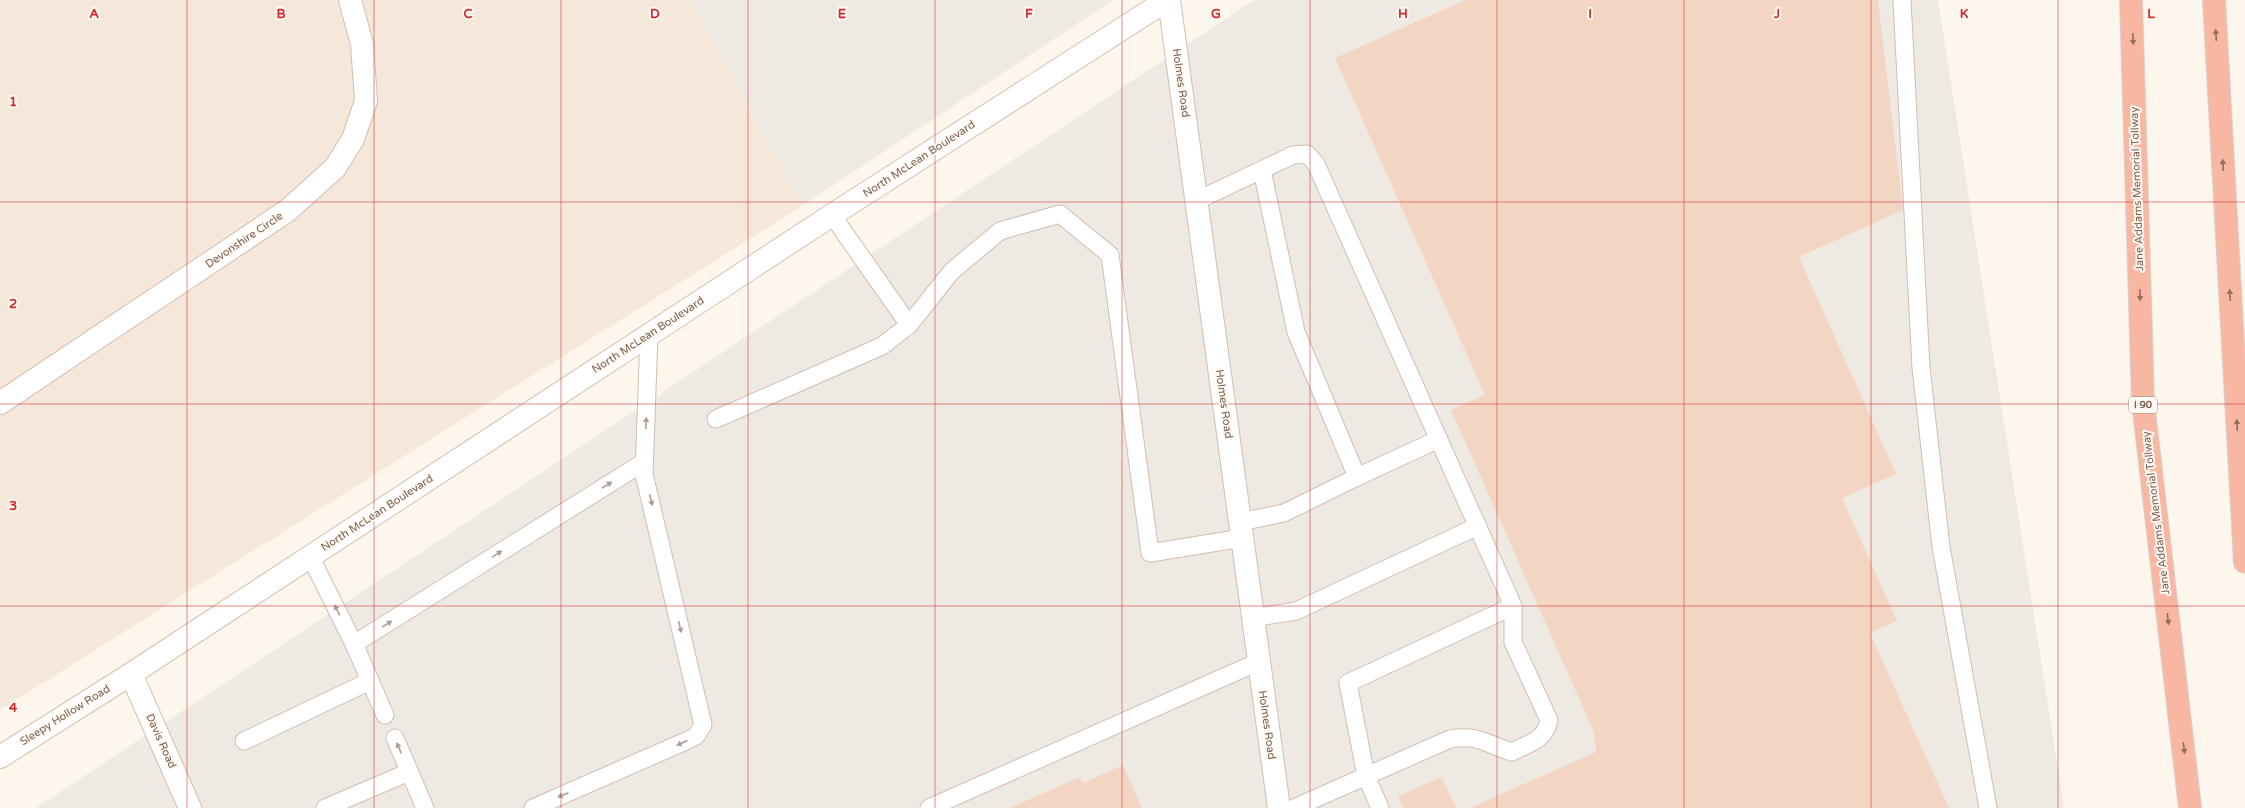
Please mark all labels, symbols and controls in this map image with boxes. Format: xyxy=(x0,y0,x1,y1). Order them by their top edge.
text: A xyxy=(89,6,99,22)
text: B xyxy=(276,6,286,22)
text: C xyxy=(463,6,473,22)
text: D xyxy=(650,6,660,22)
text: E xyxy=(838,6,846,22)
text: F xyxy=(1025,6,1033,22)
text: G xyxy=(1211,6,1221,22)
text: H xyxy=(1398,6,1408,22)
text: I xyxy=(1588,6,1592,22)
text: J xyxy=(1773,6,1780,22)
text: K xyxy=(1960,6,1969,22)
text: L xyxy=(2147,6,2155,22)
one-way arrow xyxy=(2212,29,2219,41)
one-way arrow xyxy=(2129,33,2136,45)
street label: Holmes Road xyxy=(1170,48,1192,118)
text: 1 xyxy=(9,94,17,110)
street label: Jane Addams Memorial Tollway xyxy=(2128,106,2146,271)
street label: North McLean Boulevard xyxy=(861,118,977,200)
one-way arrow xyxy=(2220,158,2226,171)
street label: Devonshire Circle xyxy=(203,209,285,271)
one-way arrow xyxy=(2137,289,2143,302)
one-way arrow xyxy=(2227,289,2234,301)
street label: North McLean Boulevard xyxy=(590,294,706,376)
text: 2 xyxy=(9,296,17,312)
street label: Holmes Road xyxy=(1213,369,1235,439)
road number: I 90 xyxy=(2129,397,2157,413)
one-way arrow xyxy=(643,416,649,429)
one-way arrow xyxy=(2234,419,2241,431)
street label: Jane Addams Memorial Tollway xyxy=(2140,430,2172,595)
street label: North McLean Boulevard xyxy=(319,472,435,554)
one-way arrow xyxy=(602,481,613,489)
one-way arrow xyxy=(648,494,654,506)
text: 3 xyxy=(9,498,17,514)
one-way arrow xyxy=(491,551,503,558)
one-way arrow xyxy=(334,604,340,615)
one-way arrow xyxy=(2165,613,2172,625)
one-way arrow xyxy=(381,620,393,627)
one-way arrow xyxy=(678,620,684,633)
street label: Sleepy Hollow Road xyxy=(18,682,112,748)
street label: Holmes Road xyxy=(1256,690,1278,760)
text: 4 xyxy=(9,700,18,716)
street label: Davis Road xyxy=(143,712,179,770)
one-way arrow xyxy=(676,740,688,746)
one-way arrow xyxy=(395,741,401,753)
one-way arrow xyxy=(2180,742,2187,755)
one-way arrow xyxy=(557,792,568,798)

